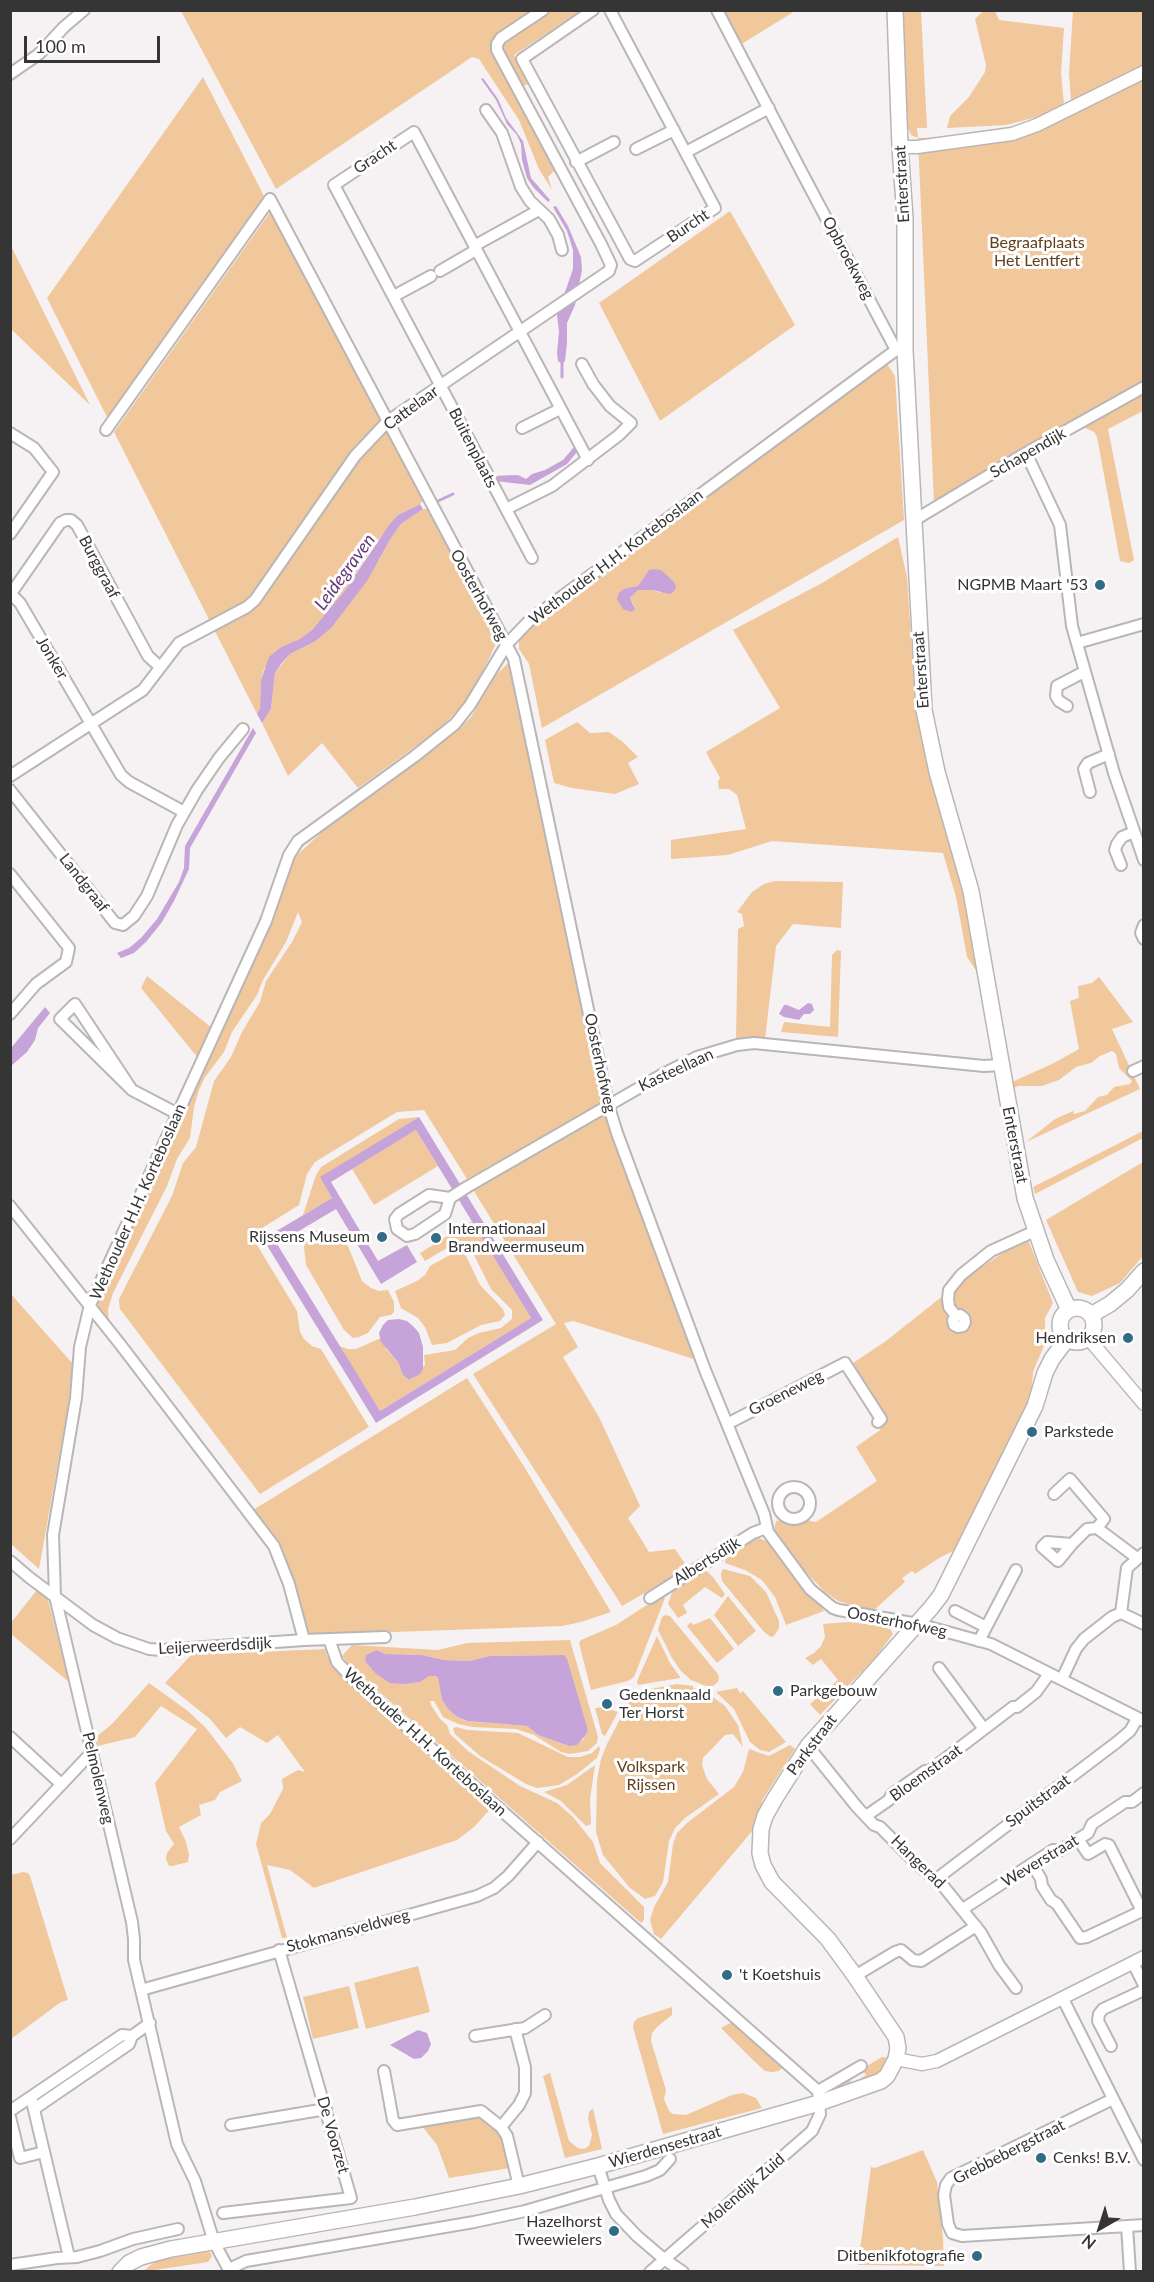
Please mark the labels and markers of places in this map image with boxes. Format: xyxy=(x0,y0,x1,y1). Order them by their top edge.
place label: NGPMB Maart '53 xyxy=(957,575,1088,595)
marker: NGPMB Maart '53 xyxy=(1093,578,1107,592)
place label: Internationaal Brandweermuseum xyxy=(448,1219,584,1257)
place label: Rijssens Museum xyxy=(249,1227,370,1247)
marker: Rijssens Museum xyxy=(375,1230,389,1244)
marker: Internationaal Brandweermuseum xyxy=(429,1231,443,1245)
place label: Hendriksen xyxy=(1036,1328,1116,1348)
marker: Hendriksen xyxy=(1121,1331,1135,1345)
place label: Parkstede xyxy=(1044,1422,1114,1442)
marker: Parkstede xyxy=(1025,1425,1039,1439)
place label: Parkgebouw xyxy=(790,1681,877,1701)
marker: Parkgebouw xyxy=(771,1684,785,1698)
place label: Gedenknaald Ter Horst xyxy=(619,1685,711,1723)
marker: Gedenknaald Ter Horst xyxy=(600,1697,614,1711)
place label: 't Koetshuis xyxy=(739,1965,821,1985)
marker: 't Koetshuis xyxy=(720,1968,734,1982)
place label: Cenks! B.V. xyxy=(1053,2148,1131,2168)
marker: Cenks! B.V. xyxy=(1034,2151,1048,2165)
place label: Hazelhorst Tweewielers xyxy=(515,2212,602,2250)
marker: Hazelhorst Tweewielers xyxy=(607,2224,621,2238)
place label: Ditbenikfotografie xyxy=(837,2246,965,2266)
marker: Ditbenikfotografie xyxy=(970,2249,984,2263)

